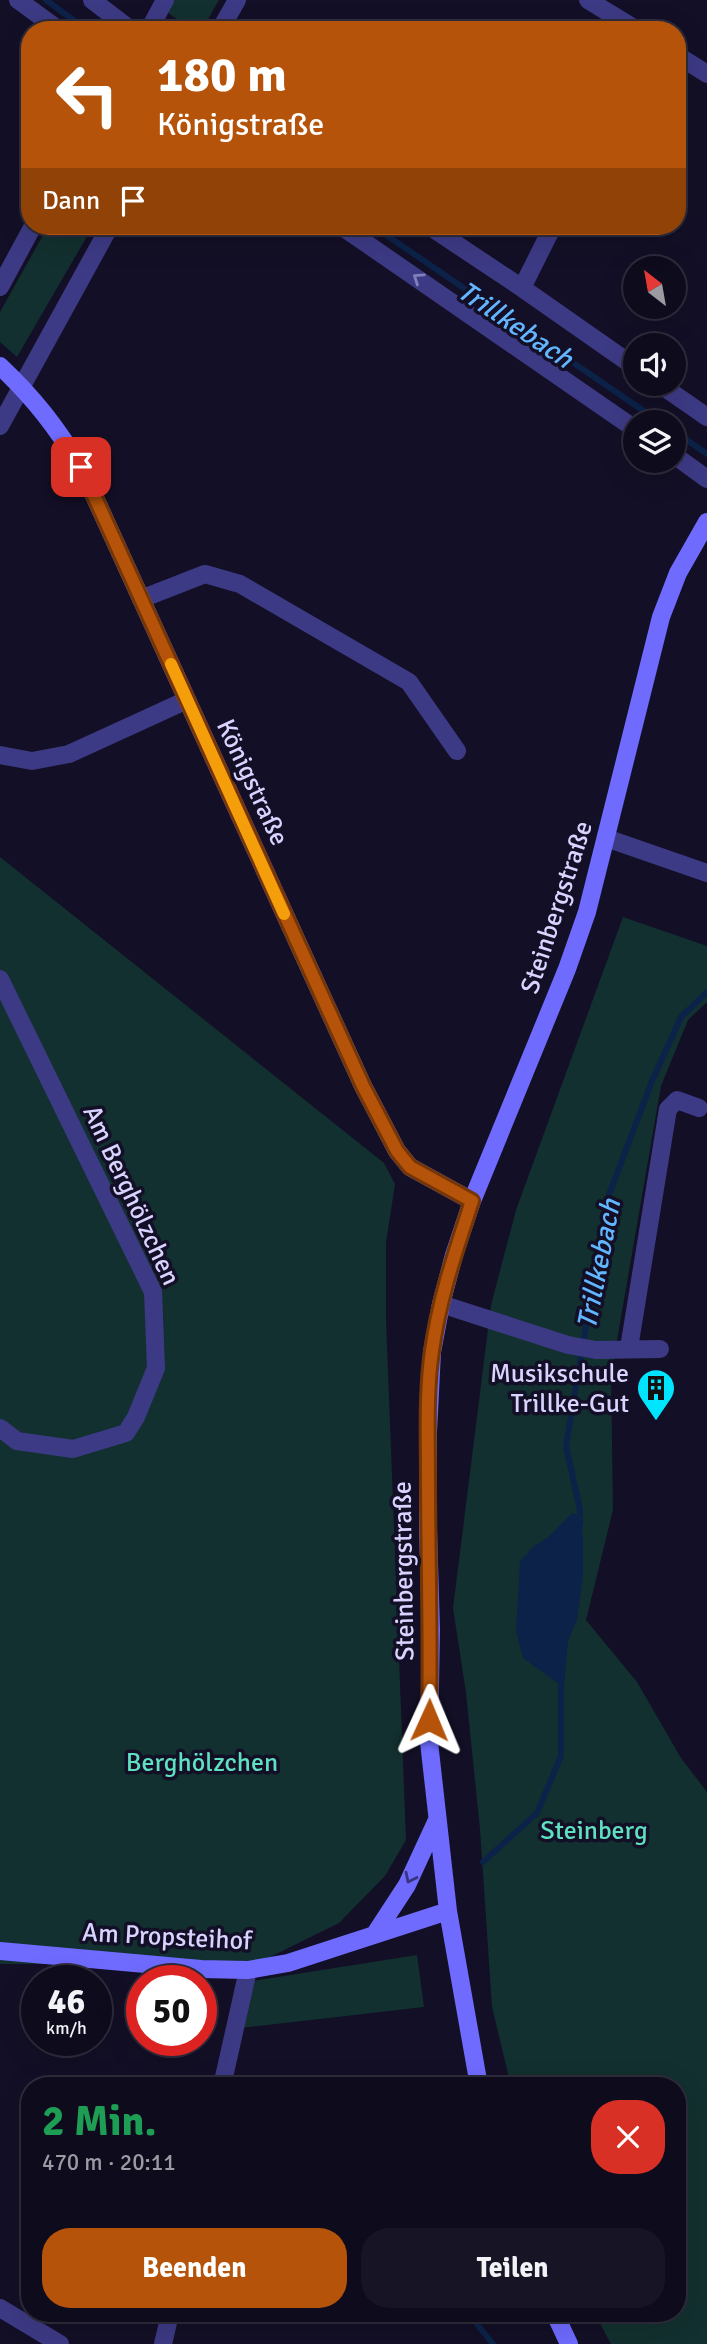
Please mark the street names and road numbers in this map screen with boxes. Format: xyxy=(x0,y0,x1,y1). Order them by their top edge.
street label: Königstraße xyxy=(209,714,295,851)
street label: Steinbergstraße xyxy=(514,817,600,998)
street label: Am Berghölzchen xyxy=(75,1100,187,1290)
street label: Steinbergstraße xyxy=(386,1481,422,1661)
street label: Am Propsteihof xyxy=(81,1917,254,1957)

